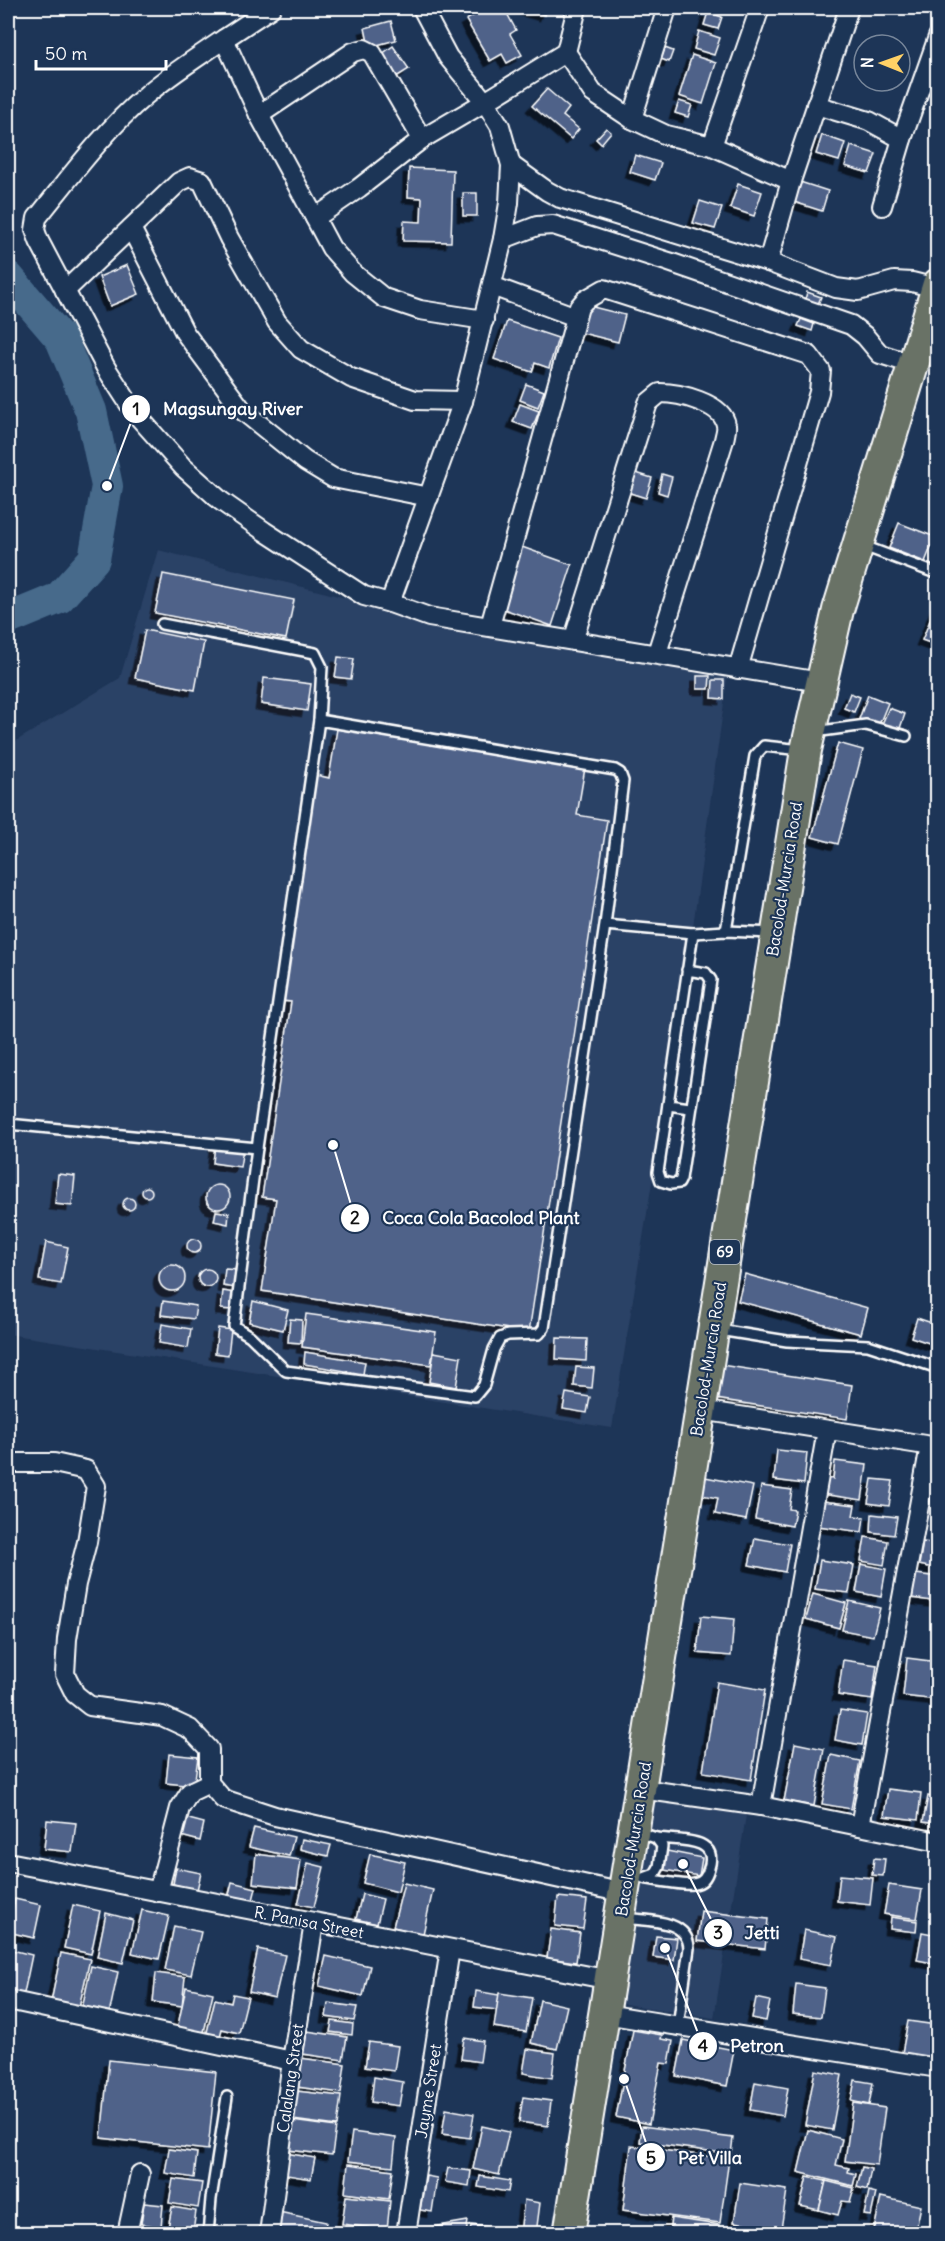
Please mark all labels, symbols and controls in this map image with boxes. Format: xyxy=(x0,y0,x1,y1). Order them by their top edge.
scale bar xyxy=(36,33,166,71)
north arrow xyxy=(852,33,912,93)
text: 50 m xyxy=(45,42,87,65)
text: N xyxy=(857,57,877,68)
callout: Magsungay River xyxy=(121,391,315,427)
text: 1 xyxy=(132,397,140,420)
text: Magsungay River xyxy=(163,397,304,420)
street label: Bacolod-Murcia Road xyxy=(762,800,806,958)
callout: Coca Cola Bacolod Plant xyxy=(340,1200,592,1236)
text: 2 xyxy=(350,1206,360,1229)
text: Coca Cola Bacolod Plant xyxy=(382,1206,581,1229)
road number: 69 xyxy=(710,1240,740,1264)
street label: Bacolod-Murcia Road xyxy=(686,1280,730,1438)
street label: Bacolod-Murcia Road xyxy=(611,1760,655,1918)
street label: R. Panisa Street xyxy=(252,1902,366,1943)
callout: Jetti xyxy=(703,1915,792,1951)
text: 3 xyxy=(713,1921,723,1944)
text: Jetti xyxy=(744,1921,780,1944)
street label: Calalang Street xyxy=(272,2022,308,2134)
callout: Petron xyxy=(688,2028,795,2064)
text: 4 xyxy=(698,2034,709,2057)
text: Petron xyxy=(730,2034,784,2057)
street label: Jayme Street xyxy=(411,2042,445,2140)
callout: Pet Villa xyxy=(636,2139,754,2175)
text: 5 xyxy=(646,2146,656,2169)
text: Pet Villa xyxy=(678,2146,742,2169)

